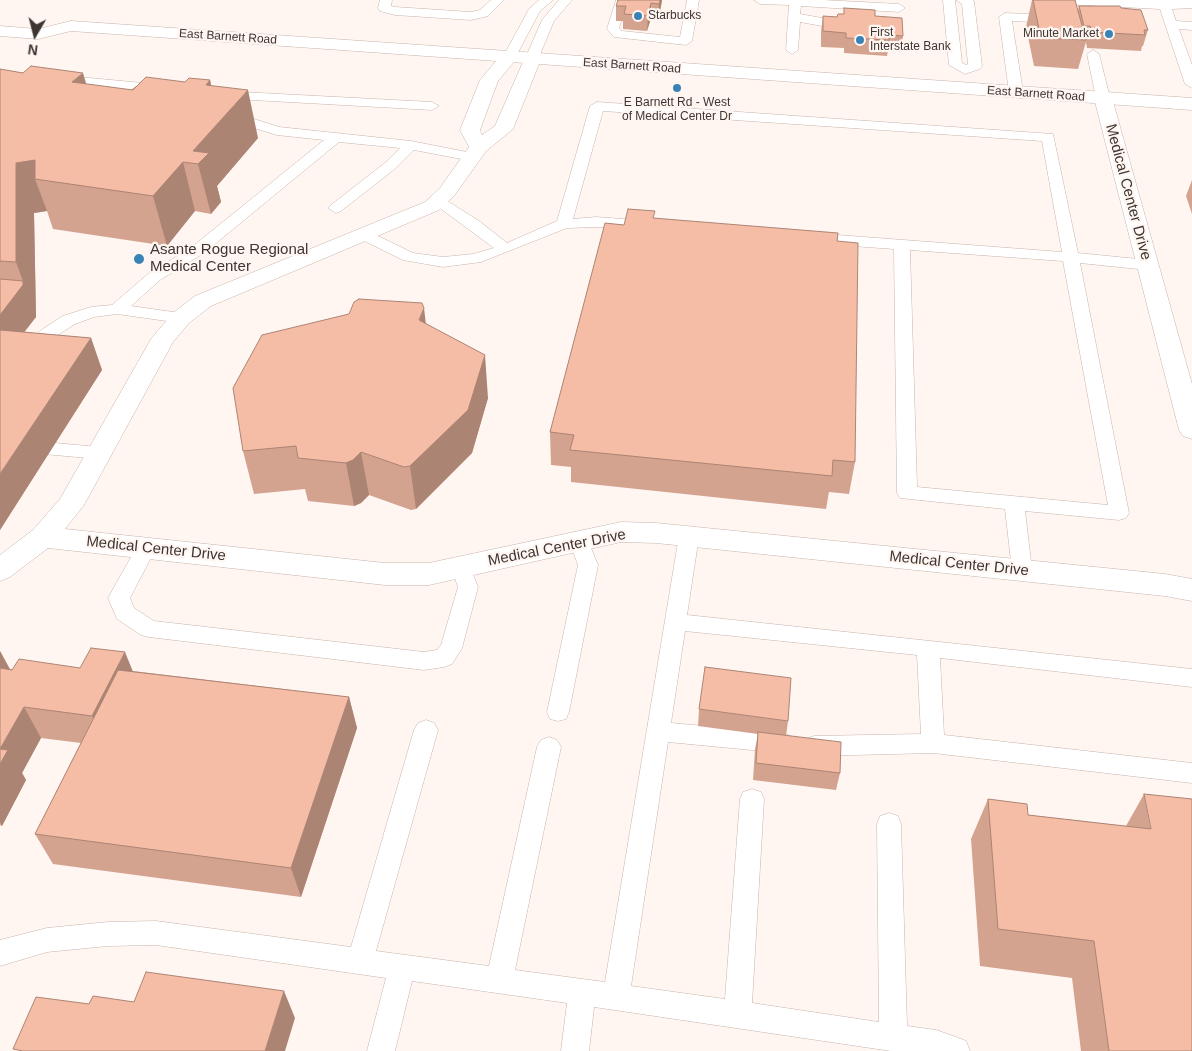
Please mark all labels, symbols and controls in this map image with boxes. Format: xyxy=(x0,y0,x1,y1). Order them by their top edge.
place label: Starbucks xyxy=(648,9,701,23)
north arrow xyxy=(10,10,60,60)
marker: Starbucks xyxy=(632,10,644,22)
street label: East Barnett Road xyxy=(179,26,277,48)
place label: First Interstate Bank xyxy=(870,26,951,54)
place label: Minute Market xyxy=(1023,27,1099,41)
marker: Minute Market xyxy=(1103,28,1115,40)
marker: First Interstate Bank xyxy=(854,34,866,46)
text: N xyxy=(27,41,39,58)
street label: East Barnett Road xyxy=(583,55,681,77)
marker: E Barnett Rd - West of Medical Center Dr xyxy=(671,82,683,94)
street label: East Barnett Road xyxy=(987,83,1085,105)
place label: E Barnett Rd - West of Medical Center Dr xyxy=(622,96,732,124)
street label: Medical Center Drive xyxy=(1101,122,1155,262)
place label: Asante Rogue Regional Medical Center xyxy=(150,241,308,276)
marker: Asante Rogue Regional Medical Center xyxy=(132,252,146,266)
street label: Medical Center Drive xyxy=(487,526,627,570)
street label: Medical Center Drive xyxy=(85,533,227,565)
street label: Medical Center Drive xyxy=(888,548,1030,580)

